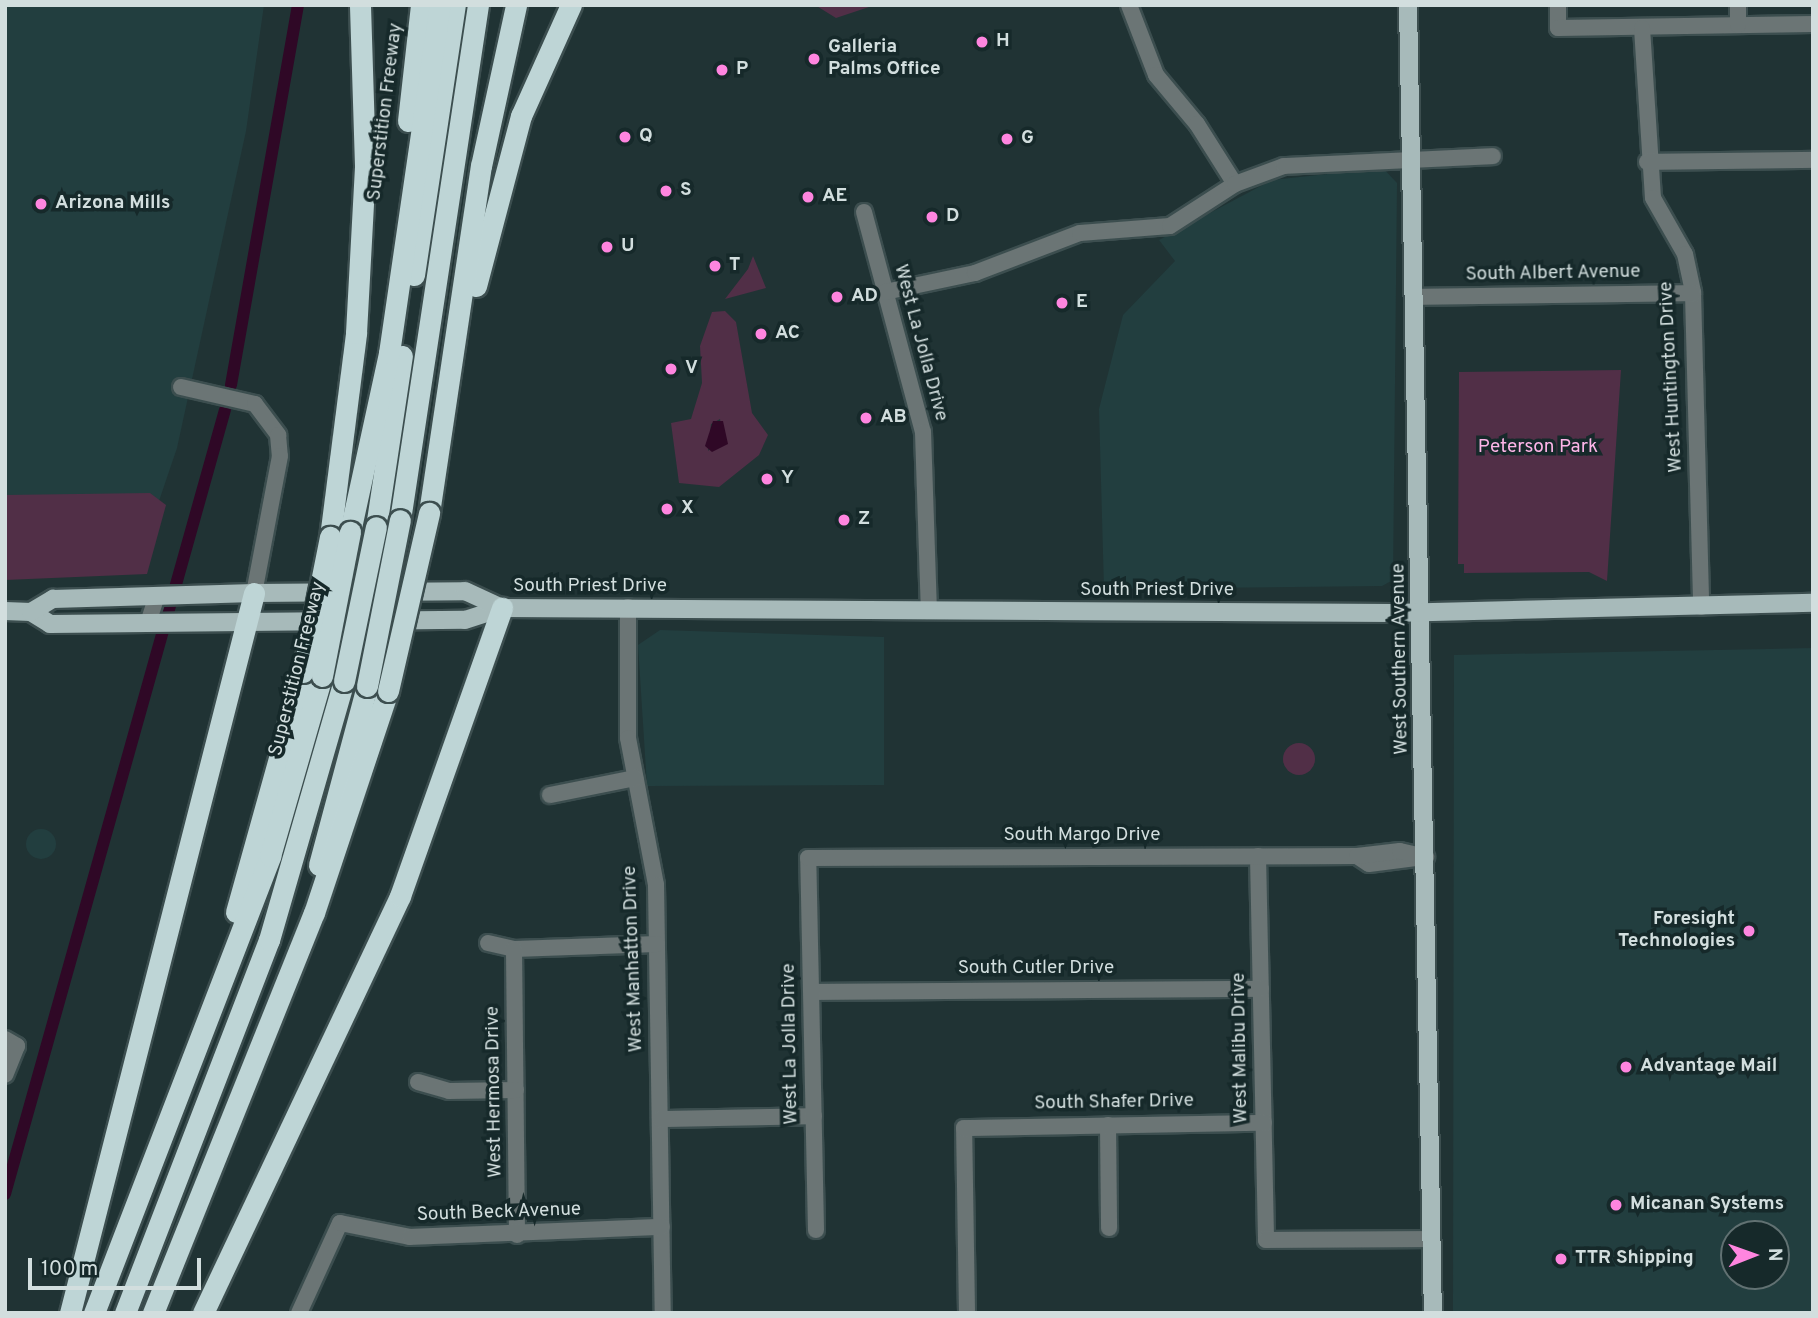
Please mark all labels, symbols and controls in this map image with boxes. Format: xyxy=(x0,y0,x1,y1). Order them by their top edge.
street label: Superstition Freeway xyxy=(364,22,408,202)
place label: H xyxy=(996,31,1010,53)
marker: H xyxy=(974,34,990,50)
place label: Galleria Palms Office xyxy=(828,37,941,81)
marker: Galleria Palms Office xyxy=(806,51,822,67)
place label: P xyxy=(736,59,748,81)
marker: P xyxy=(714,62,730,78)
place label: Q xyxy=(639,126,653,148)
place label: G xyxy=(1021,128,1034,150)
marker: Q xyxy=(617,129,633,145)
marker: G xyxy=(999,131,1015,147)
place label: S xyxy=(680,180,692,202)
marker: S xyxy=(658,183,674,199)
place label: AE xyxy=(822,186,847,208)
marker: AE xyxy=(800,189,816,205)
place label: Arizona Mills xyxy=(55,193,170,215)
marker: Arizona Mills xyxy=(33,196,49,212)
place label: D xyxy=(946,206,959,228)
marker: D xyxy=(924,209,940,225)
place label: U xyxy=(621,236,635,258)
marker: U xyxy=(599,239,615,255)
place label: T xyxy=(729,255,740,277)
marker: T xyxy=(707,258,723,274)
street label: South Albert Avenue xyxy=(1465,261,1641,287)
street label: West La Jolla Drive xyxy=(888,262,952,424)
street label: West Huntington Drive xyxy=(1656,281,1688,473)
place label: AD xyxy=(851,286,878,308)
marker: AD xyxy=(829,289,845,305)
place label: E xyxy=(1076,292,1088,314)
marker: E xyxy=(1054,295,1070,311)
place label: AC xyxy=(775,323,800,345)
marker: AC xyxy=(753,326,769,342)
place label: V xyxy=(685,358,698,380)
marker: V xyxy=(663,361,679,377)
place label: AB xyxy=(880,407,907,429)
marker: AB xyxy=(858,410,874,426)
park label: Peterson Park xyxy=(1478,437,1598,459)
place label: Y xyxy=(781,468,794,490)
marker: Y xyxy=(759,471,775,487)
place label: X xyxy=(681,498,694,520)
marker: X xyxy=(659,501,675,517)
place label: Z xyxy=(858,509,870,531)
marker: Z xyxy=(836,512,852,528)
street label: West Southern Avenue xyxy=(1388,563,1414,755)
street label: South Priest Drive xyxy=(513,576,667,598)
street label: Superstition Freeway xyxy=(265,580,331,758)
street label: South Priest Drive xyxy=(1080,580,1234,602)
street label: South Margo Drive xyxy=(1004,825,1160,847)
street label: West Manhatton Drive xyxy=(619,865,649,1053)
place label: Foresight Technologies xyxy=(1618,909,1735,953)
marker: Foresight Technologies xyxy=(1741,923,1757,939)
street label: South Cutler Drive xyxy=(958,958,1114,980)
street label: West La Jolla Drive xyxy=(778,963,804,1125)
street label: West Malibu Drive xyxy=(1228,972,1254,1124)
street label: West Hermosa Drive xyxy=(482,1006,508,1178)
place label: Advantage Mail xyxy=(1640,1056,1777,1078)
marker: Advantage Mail xyxy=(1618,1059,1634,1075)
street label: South Shafer Drive xyxy=(1034,1090,1194,1116)
place label: Micanan Systems xyxy=(1630,1194,1784,1216)
marker: Micanan Systems xyxy=(1608,1197,1624,1213)
street label: South Beck Avenue xyxy=(416,1199,582,1227)
north arrow xyxy=(1720,1220,1790,1290)
scale bar xyxy=(32,1244,205,1288)
place label: TTR Shipping xyxy=(1575,1248,1694,1270)
text: N xyxy=(1762,1248,1786,1262)
marker: TTR Shipping xyxy=(1553,1251,1569,1267)
text: 100 m xyxy=(41,1256,98,1283)

